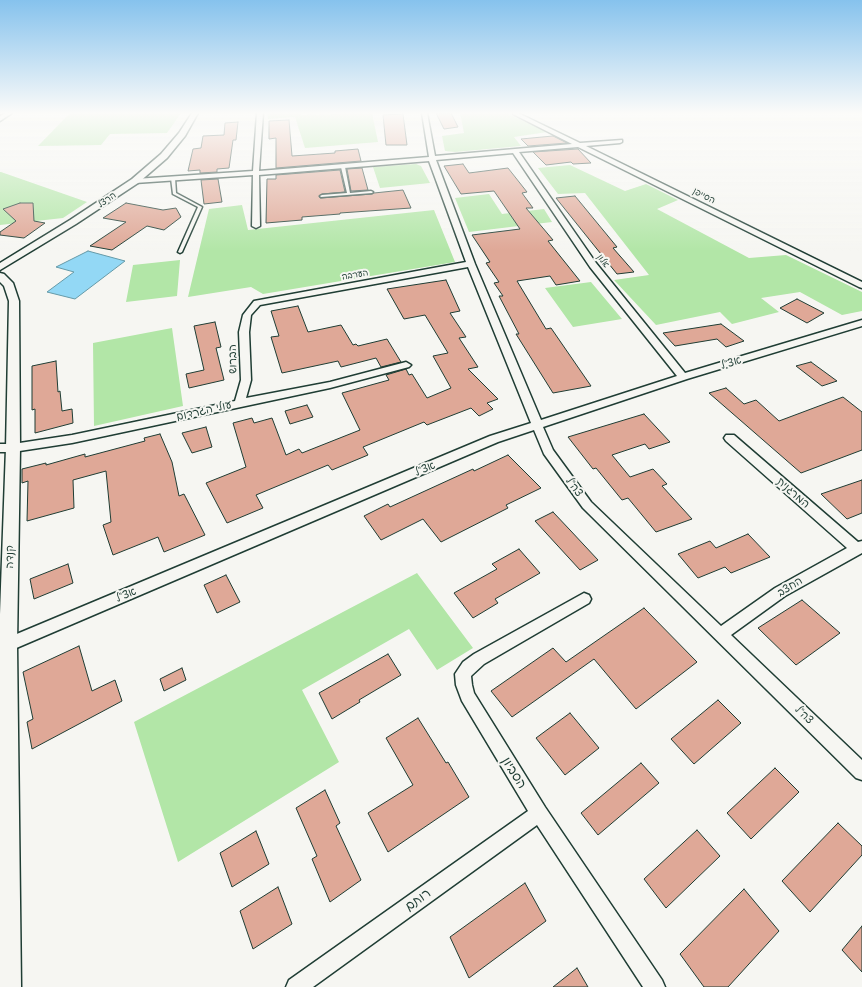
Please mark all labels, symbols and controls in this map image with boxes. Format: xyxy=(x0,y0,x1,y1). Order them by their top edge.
street label: הסייפן xyxy=(691,186,717,206)
street label: הרצל xyxy=(96,190,118,210)
street label: אלון xyxy=(594,252,612,270)
street label: הערבה xyxy=(341,267,369,283)
street label: הברוש xyxy=(226,344,240,374)
street label: אצ"ל xyxy=(719,354,743,372)
street label: עולי הגרדום xyxy=(175,398,233,424)
street label: אצ"ל xyxy=(413,459,437,479)
street label: צה"ל xyxy=(563,475,585,499)
street label: המרגנית xyxy=(774,475,812,511)
street label: קנדה xyxy=(3,545,17,569)
street label: החצב xyxy=(775,574,805,600)
street label: אצ"ל xyxy=(114,585,138,605)
street label: צה"ל xyxy=(792,703,816,727)
street label: הסביון xyxy=(498,754,530,792)
street label: רותם xyxy=(402,885,434,915)

